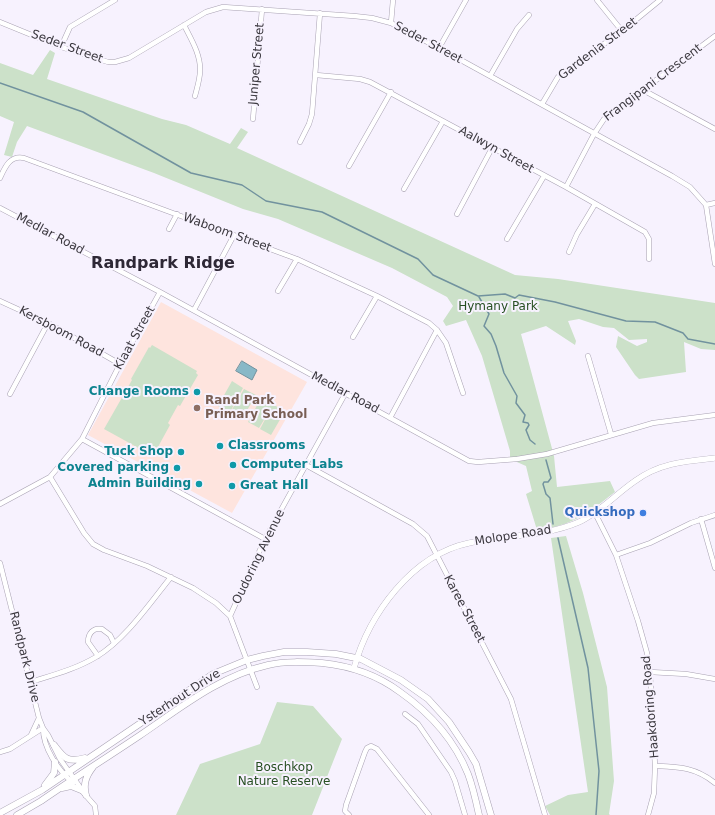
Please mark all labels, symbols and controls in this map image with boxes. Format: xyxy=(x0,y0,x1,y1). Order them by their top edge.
street label: Gardenia Street xyxy=(556,15,640,83)
street label: Seder Street xyxy=(391,19,465,67)
street label: Juniper Street xyxy=(246,22,268,106)
street label: Seder Street xyxy=(29,27,105,67)
street label: Frangipani Crescent xyxy=(601,41,705,125)
street label: Aalwyn Street xyxy=(456,123,536,177)
street label: Medlar Road xyxy=(14,210,86,258)
street label: Waboom Street xyxy=(181,210,273,256)
district label: Randpark Ridge xyxy=(91,254,235,274)
park label: Hymany Park xyxy=(458,300,538,314)
street label: Kersboom Road xyxy=(16,304,106,360)
street label: Kiaat Street xyxy=(112,304,158,372)
street label: Medlar Road xyxy=(309,369,381,417)
place label: Change Rooms xyxy=(89,385,189,399)
marker: Change Rooms xyxy=(192,387,202,397)
place label: Rand Park Primary School xyxy=(205,394,307,422)
marker: Rand Park Primary School xyxy=(192,403,202,413)
place label: Classrooms xyxy=(228,439,305,453)
marker: Classrooms xyxy=(215,441,225,451)
place label: Tuck Shop xyxy=(104,445,173,459)
marker: Tuck Shop xyxy=(176,447,186,457)
place label: Computer Labs xyxy=(241,458,343,472)
marker: Computer Labs xyxy=(228,460,238,470)
place label: Covered parking xyxy=(57,461,169,475)
marker: Covered parking xyxy=(172,463,182,473)
place label: Admin Building xyxy=(88,477,191,491)
marker: Admin Building xyxy=(194,479,204,489)
place label: Great Hall xyxy=(240,479,308,493)
marker: Great Hall xyxy=(227,481,237,491)
place label: Quickshop xyxy=(565,506,635,520)
street label: Oudoring Avenue xyxy=(230,507,288,607)
marker: Quickshop xyxy=(638,508,648,518)
street label: Molope Road xyxy=(474,523,552,549)
street label: Karee Street xyxy=(440,573,488,645)
street label: Randpark Drive xyxy=(6,610,42,704)
street label: Haakdoring Road xyxy=(639,655,663,759)
street label: Ysterhout Drive xyxy=(137,667,223,729)
park label: Boschkop Nature Reserve xyxy=(238,761,330,789)

